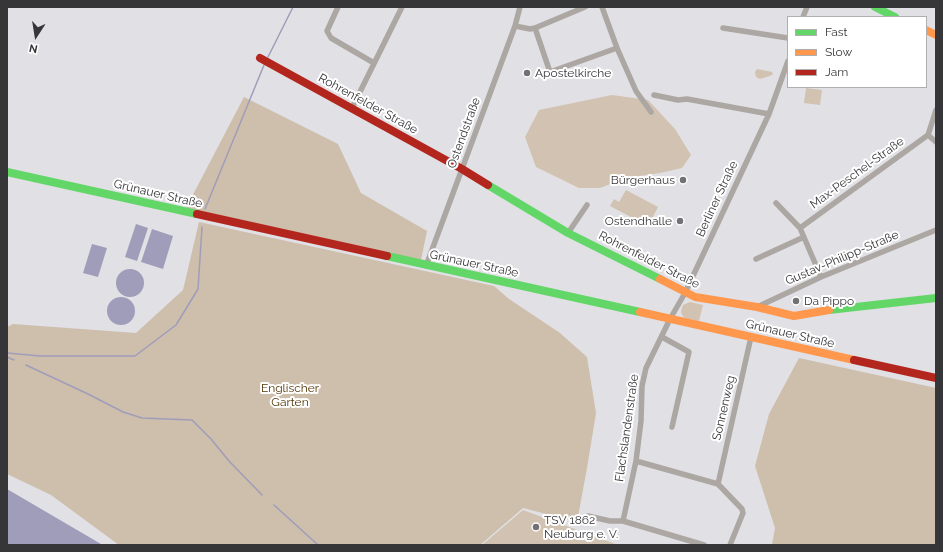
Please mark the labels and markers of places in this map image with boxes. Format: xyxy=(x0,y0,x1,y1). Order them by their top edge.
place label: Apostelkirche xyxy=(535,66,611,80)
marker: Apostelkirche xyxy=(522,68,532,78)
place label: Bürgerhaus xyxy=(611,173,675,187)
marker: Bürgerhaus xyxy=(678,175,688,185)
place label: Ostendhalle xyxy=(605,214,672,228)
marker: Ostendhalle xyxy=(675,216,685,226)
place label: Da Pippo xyxy=(804,294,854,308)
marker: Da Pippo xyxy=(791,296,801,306)
place label: TSV 1862 Neuburg e. V. xyxy=(544,513,618,541)
marker: TSV 1862 Neuburg e. V. xyxy=(531,522,541,532)

